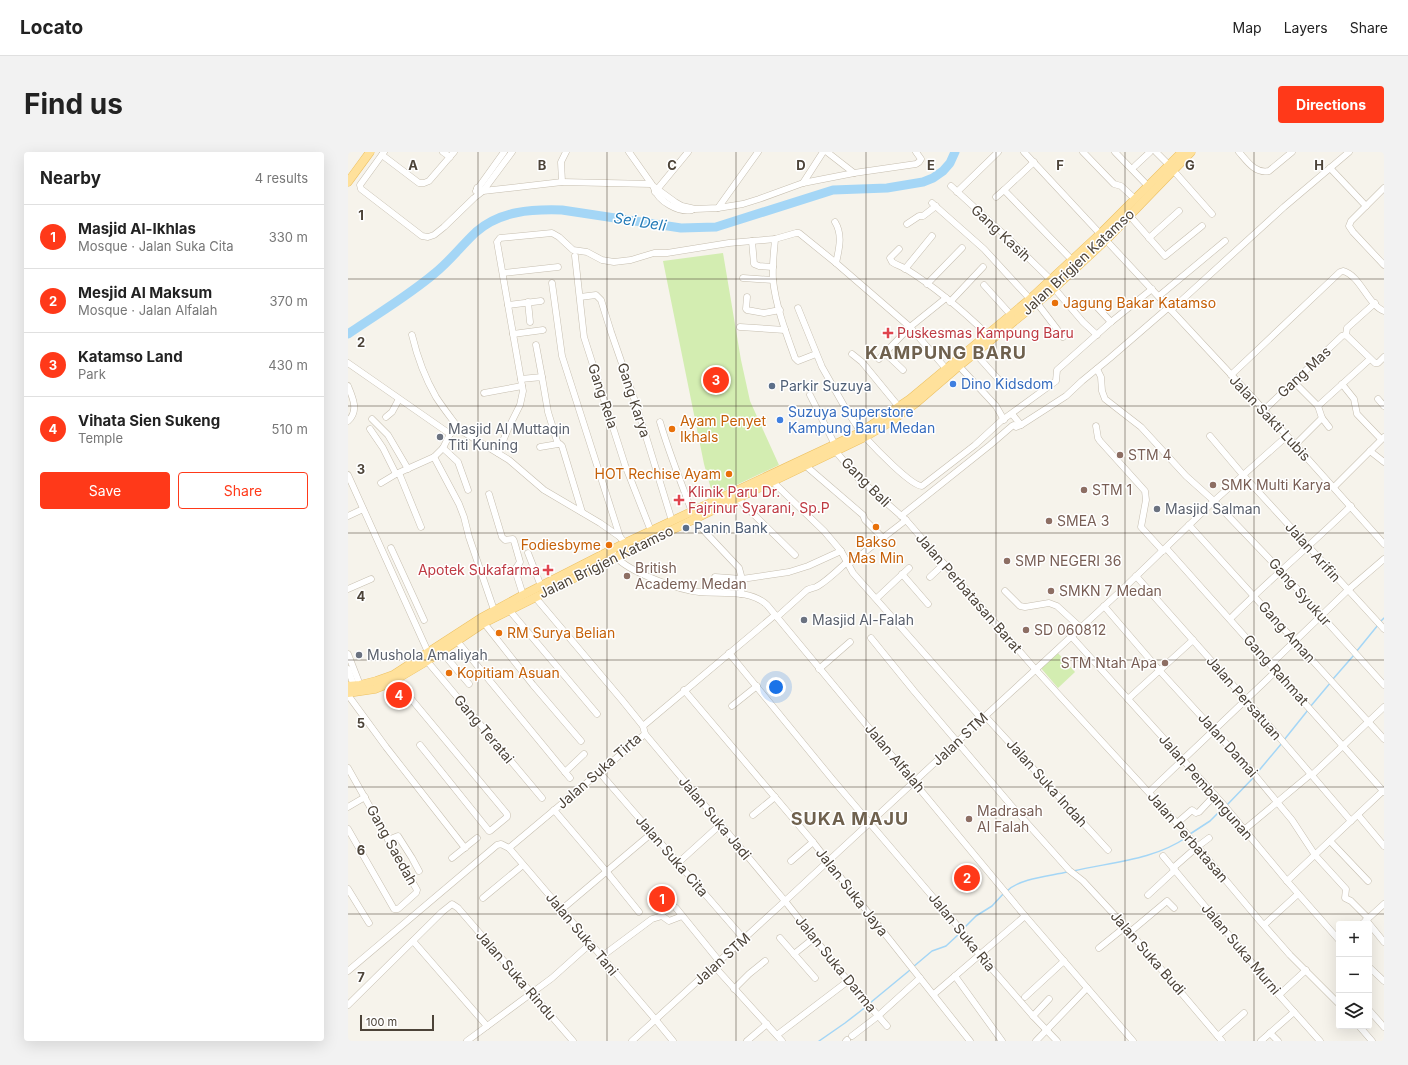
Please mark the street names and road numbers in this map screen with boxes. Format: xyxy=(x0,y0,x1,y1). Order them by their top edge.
street label: Gang Kasih xyxy=(968,201,1035,265)
street label: Jalan Brigjen Katamso xyxy=(1018,205,1137,318)
street label: Gang Mas xyxy=(1273,343,1334,401)
street label: Gang Karya xyxy=(614,360,655,439)
street label: Gang Rela xyxy=(585,361,622,430)
street label: Jalan Sakti Lubis xyxy=(1226,371,1315,464)
street label: Gang Bali xyxy=(838,453,895,510)
street label: Jalan Arifin xyxy=(1282,518,1345,585)
street label: Jalan Brigjen Katamso xyxy=(536,522,676,602)
street label: Jalan Perbatasan Barat xyxy=(913,529,1026,656)
street label: Gang Syukur xyxy=(1265,554,1335,629)
street label: Gang Aman xyxy=(1255,597,1320,666)
street label: Gang Rahmat xyxy=(1240,631,1313,709)
street label: Jalan Persatuan xyxy=(1203,652,1286,743)
street label: Gang Teratai xyxy=(451,691,518,766)
street label: Jalan STM xyxy=(928,709,991,769)
street label: Jalan Damai xyxy=(1195,709,1262,780)
street label: Jalan Alfalah xyxy=(862,720,929,796)
street label: Jalan Suka Tirta xyxy=(553,729,644,812)
street label: Jalan Pembangunan xyxy=(1156,730,1257,843)
street label: Jalan Suka Indah xyxy=(1003,735,1091,830)
street label: Jalan Suka Jadi xyxy=(675,772,755,863)
street label: Jalan Perbatasan xyxy=(1144,788,1232,885)
street label: Gang Saedah xyxy=(363,802,421,888)
street label: Jalan Suka Cita xyxy=(632,812,712,900)
street label: Jalan Suka Jaya xyxy=(813,844,892,939)
street label: Jalan Suka Tani xyxy=(543,889,622,979)
street label: Jalan Suka Ria xyxy=(925,889,999,974)
street label: Jalan Suka Murni xyxy=(1198,899,1285,998)
street label: Jalan Suka Budi xyxy=(1107,907,1189,998)
street label: Jalan Suka Darma xyxy=(792,912,881,1016)
street label: Jalan Suka Rindu xyxy=(473,926,560,1023)
street label: Jalan STM xyxy=(690,929,753,988)

